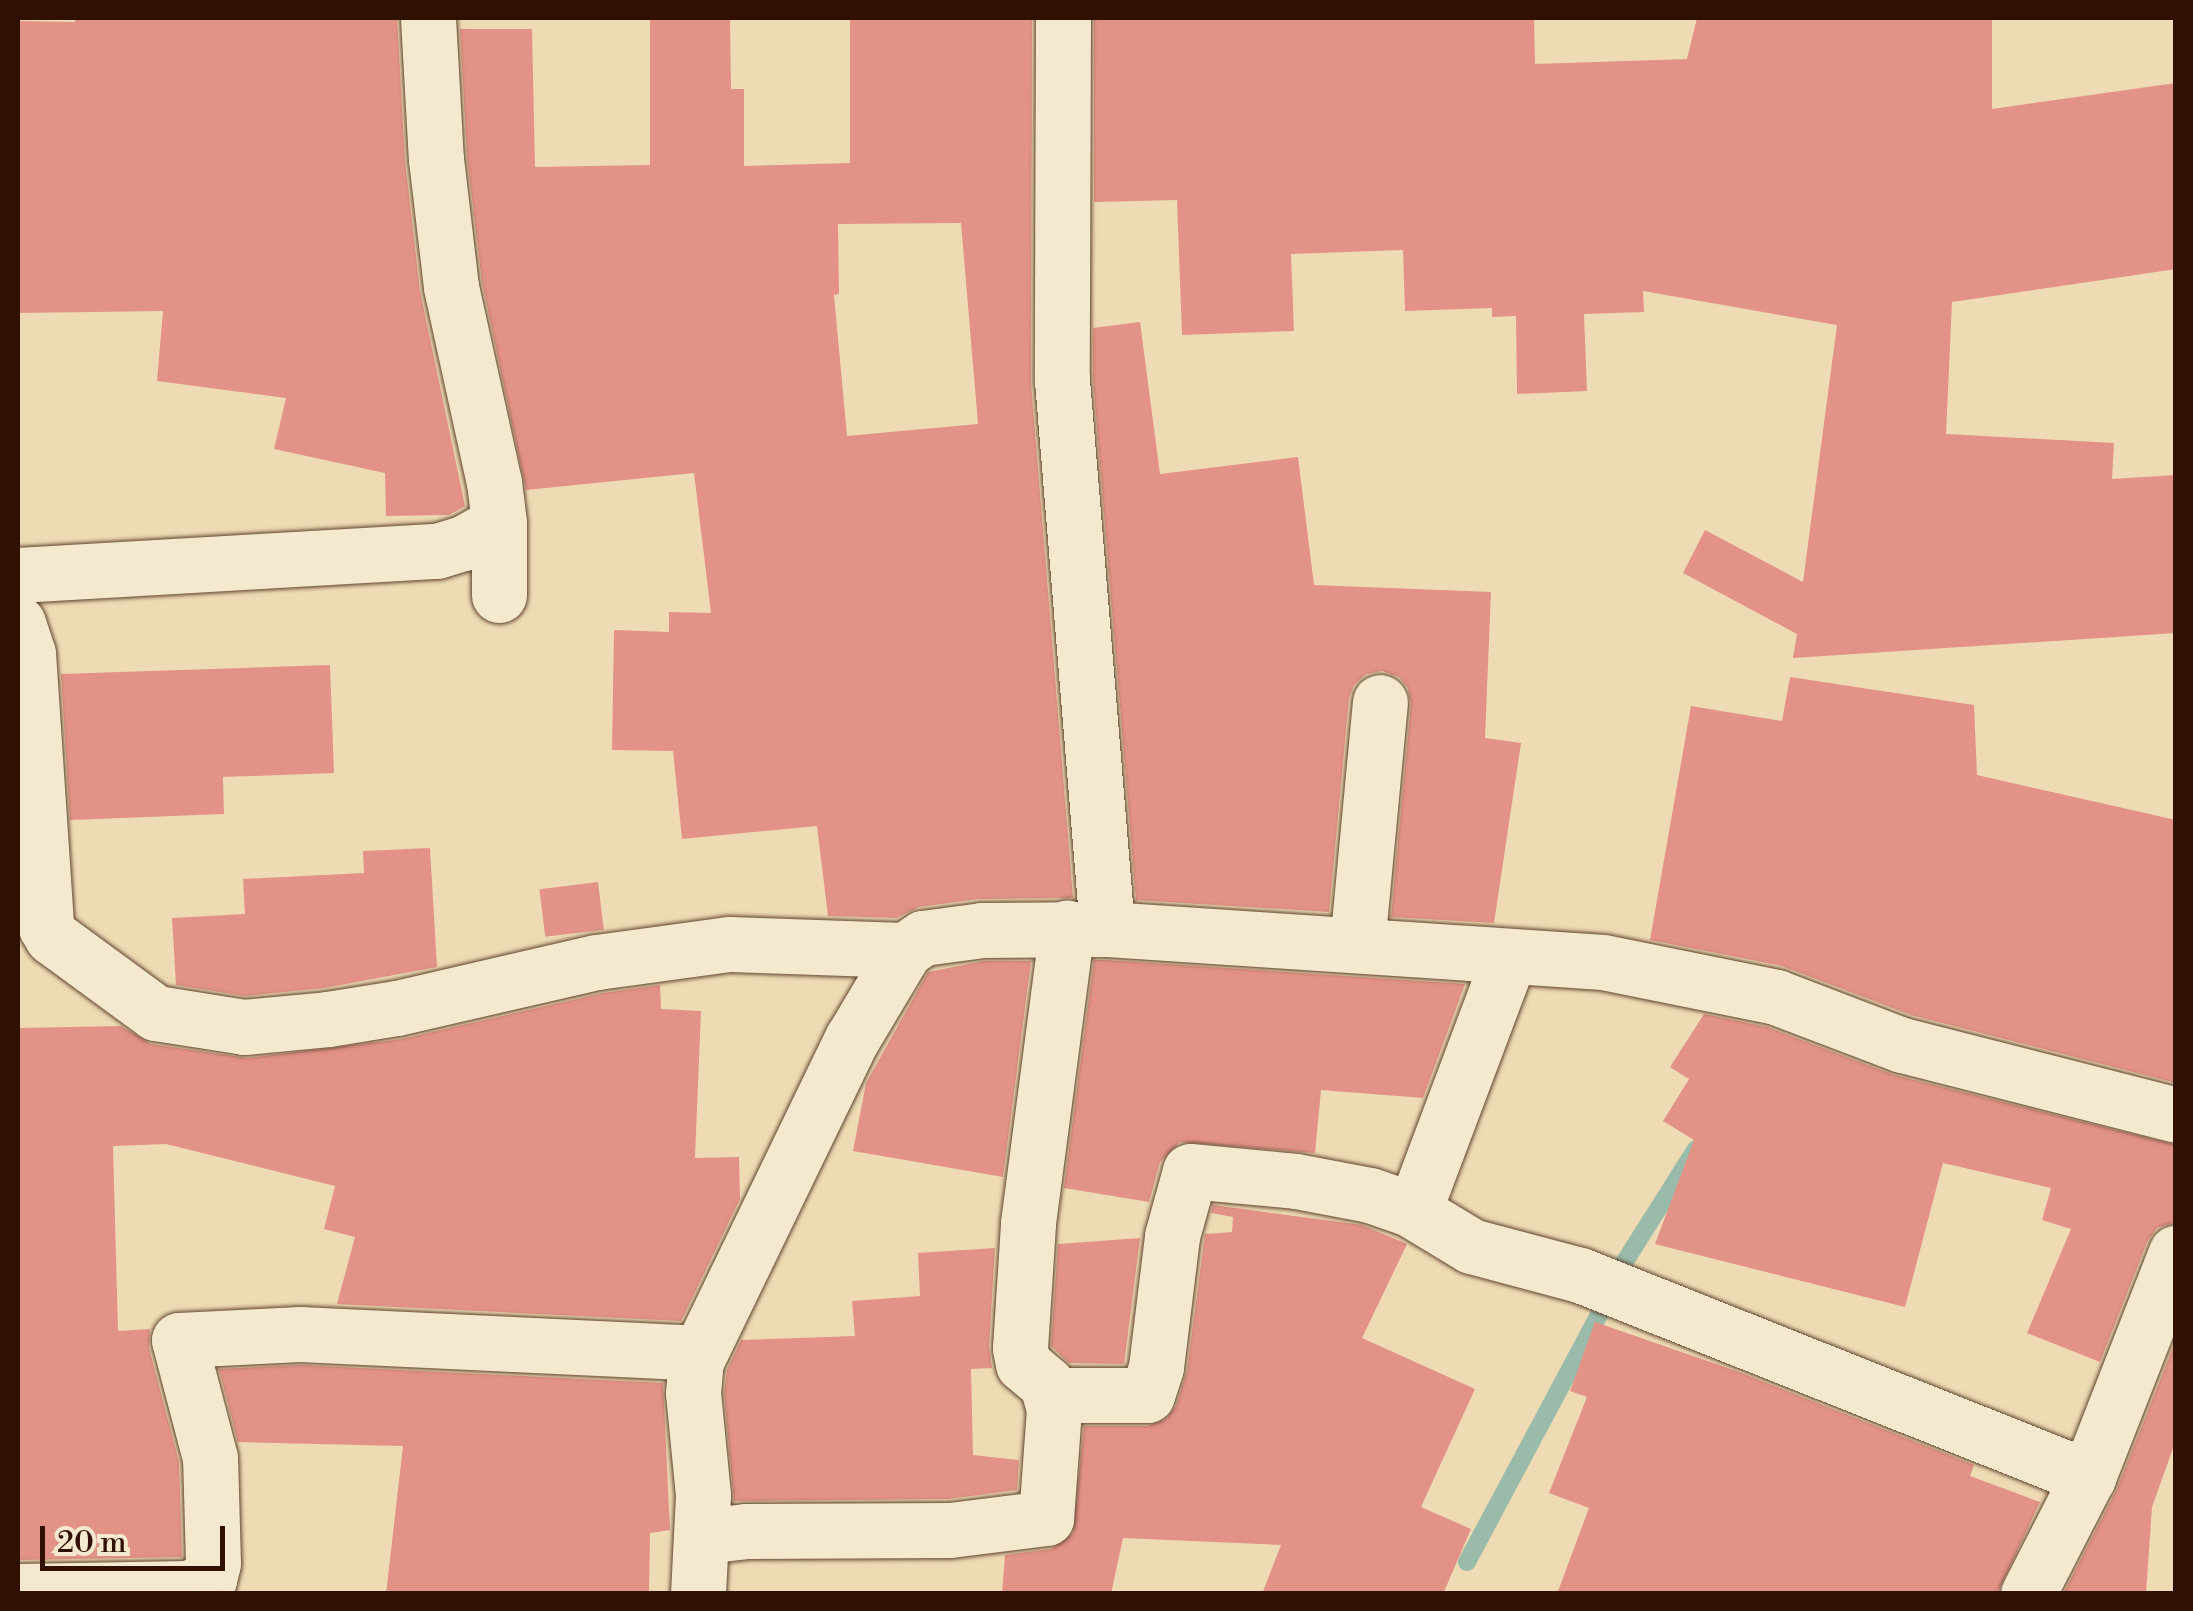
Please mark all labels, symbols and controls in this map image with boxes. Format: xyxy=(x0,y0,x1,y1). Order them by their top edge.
scale bar xyxy=(45,1506,230,1568)
text: 20 m xyxy=(57,1524,126,1562)

